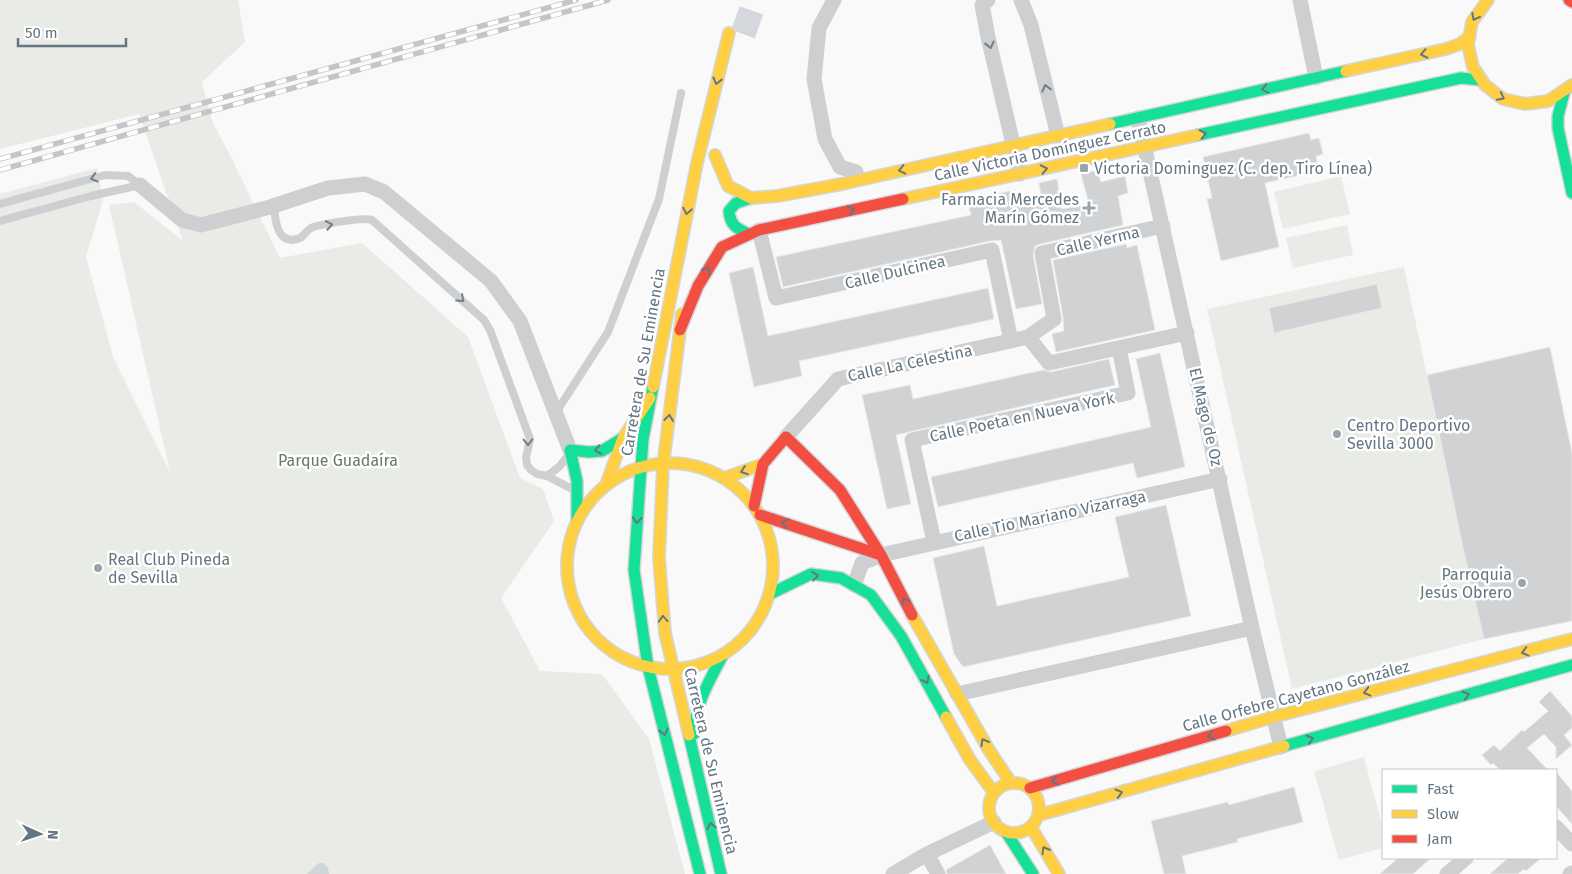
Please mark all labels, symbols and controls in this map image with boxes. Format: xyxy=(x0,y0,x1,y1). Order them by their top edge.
one-way arrow xyxy=(1472,12,1482,21)
scale bar xyxy=(18,15,125,47)
text: 50 m xyxy=(25,24,58,42)
one-way arrow xyxy=(984,41,995,49)
one-way arrow xyxy=(1420,48,1429,59)
one-way arrow xyxy=(712,76,723,85)
one-way arrow xyxy=(1261,83,1270,94)
one-way arrow xyxy=(1042,85,1052,93)
one-way arrow xyxy=(1496,91,1505,101)
street label: Calle Victoria Domínguez Cerrato xyxy=(932,117,1168,185)
one-way arrow xyxy=(1198,129,1207,140)
place label: Victoria Dominguez (C. dep. Tiro Línea) xyxy=(1094,159,1372,178)
marker: Victoria Dominguez (C. dep. Tiro Línea) xyxy=(1078,162,1090,174)
one-way arrow xyxy=(1040,164,1049,174)
one-way arrow xyxy=(897,165,906,175)
one-way arrow xyxy=(91,172,99,182)
place label: Farmacia Mercedes Marín Gómez xyxy=(941,190,1079,227)
marker: Farmacia Mercedes Marín Gómez xyxy=(1083,202,1095,214)
one-way arrow xyxy=(847,205,855,216)
one-way arrow xyxy=(683,206,693,215)
one-way arrow xyxy=(325,220,333,230)
street label: Calle Yerma xyxy=(1055,222,1141,260)
street label: Calle Dulcinea xyxy=(843,251,947,293)
street label: Carretera de Su Eminencia xyxy=(617,266,669,458)
one-way arrow xyxy=(701,266,711,275)
one-way arrow xyxy=(455,293,464,302)
street label: Calle La Celestina xyxy=(846,341,974,385)
street label: El Mago de Oz xyxy=(1185,366,1227,468)
street label: Calle Poeta en Nueva York xyxy=(928,388,1117,446)
one-way arrow xyxy=(663,413,673,422)
place label: Centro Deportivo Sevilla 3000 xyxy=(1347,416,1470,453)
marker: Centro Deportivo Sevilla 3000 xyxy=(1331,428,1343,440)
one-way arrow xyxy=(523,439,533,447)
one-way arrow xyxy=(594,444,602,455)
park label: Parque Guadaíra xyxy=(278,451,398,470)
one-way arrow xyxy=(740,465,749,475)
street label: Calle Tio Mariano Vizarraga xyxy=(952,486,1148,546)
one-way arrow xyxy=(632,516,643,524)
one-way arrow xyxy=(781,519,790,529)
place label: Real Club Pineda de Sevilla xyxy=(108,550,230,587)
marker: Real Club Pineda de Sevilla xyxy=(92,562,104,574)
place label: Parroquia Jesús Obrero xyxy=(1420,565,1512,602)
one-way arrow xyxy=(811,571,819,582)
marker: Parroquia Jesús Obrero xyxy=(1516,577,1528,589)
one-way arrow xyxy=(901,597,911,606)
one-way arrow xyxy=(658,615,669,623)
one-way arrow xyxy=(1521,646,1529,656)
street label: Calle Orfebre Cayetano González xyxy=(1180,656,1412,736)
street label: Carretera de Su Eminencia xyxy=(680,666,742,856)
one-way arrow xyxy=(919,674,929,683)
one-way arrow xyxy=(1363,686,1372,697)
one-way arrow xyxy=(1461,690,1469,700)
one-way arrow xyxy=(659,727,669,735)
one-way arrow xyxy=(1207,730,1215,740)
one-way arrow xyxy=(1305,735,1313,745)
one-way arrow xyxy=(981,739,991,748)
legend xyxy=(1382,769,1557,859)
one-way arrow xyxy=(1051,775,1059,785)
text: Fast xyxy=(1427,780,1454,798)
one-way arrow xyxy=(1115,788,1123,798)
text: Slow xyxy=(1427,805,1459,823)
north arrow xyxy=(15,809,65,859)
one-way arrow xyxy=(706,822,716,831)
text: N xyxy=(44,830,61,840)
text: Jam xyxy=(1427,830,1453,848)
one-way arrow xyxy=(1041,847,1051,856)

